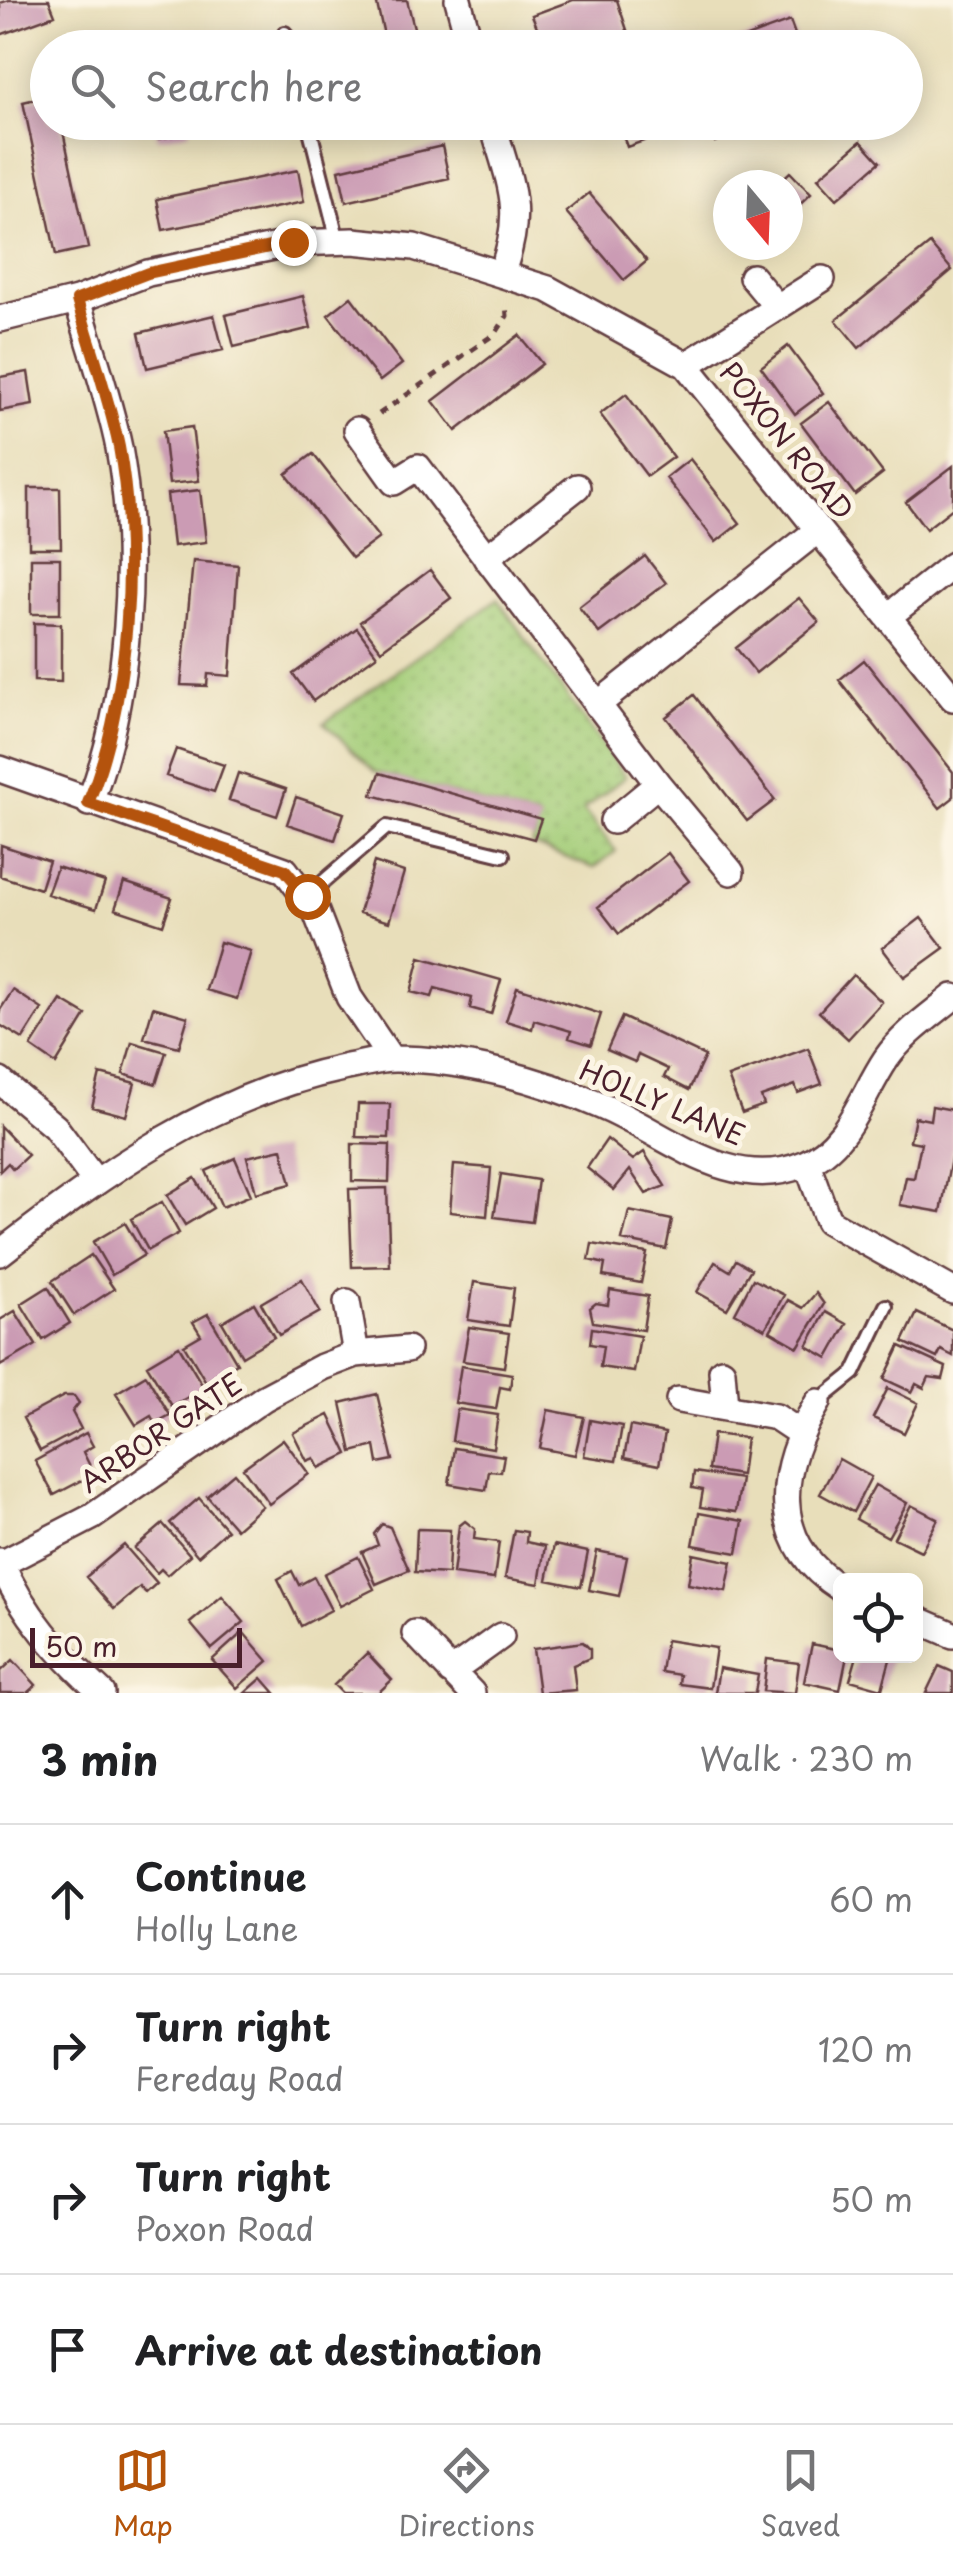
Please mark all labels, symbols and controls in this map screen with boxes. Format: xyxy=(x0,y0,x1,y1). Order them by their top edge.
search box xyxy=(30,30,923,140)
text: Search here xyxy=(145,57,362,114)
icon: search xyxy=(65,58,120,113)
north arrow xyxy=(713,170,803,260)
route end xyxy=(271,220,317,266)
street label: POXON ROAD xyxy=(710,352,865,528)
route start xyxy=(285,874,331,920)
street label: HOLLY LANE xyxy=(573,1047,752,1156)
street label: ARBOR GATE xyxy=(70,1361,250,1502)
map controls xyxy=(833,1573,923,1663)
button: locate xyxy=(833,1573,923,1663)
scale bar xyxy=(30,1623,242,1668)
text: 50 m xyxy=(45,1624,118,1667)
text: 3 min xyxy=(40,1727,158,1790)
text: Walk · 230 m xyxy=(700,1734,913,1782)
text: Continue xyxy=(135,1847,306,1904)
icon: ahead xyxy=(40,1872,95,1927)
text: 60 m xyxy=(829,1875,913,1923)
text: Holly Lane xyxy=(135,1904,298,1952)
text: Turn right xyxy=(135,1997,331,2054)
icon: right xyxy=(40,2022,95,2077)
text: 120 m xyxy=(818,2025,913,2073)
text: Fereday Road xyxy=(135,2054,344,2102)
text: Turn right xyxy=(135,2147,331,2204)
icon: right xyxy=(40,2172,95,2227)
text: 50 m xyxy=(830,2175,913,2223)
text: Poxon Road xyxy=(135,2204,314,2252)
text: Arrive at destination xyxy=(135,2321,543,2378)
icon: arrive xyxy=(40,2322,95,2377)
tab: Map xyxy=(113,2443,173,2546)
tab: Directions xyxy=(399,2443,535,2546)
tab: Saved xyxy=(761,2443,840,2546)

